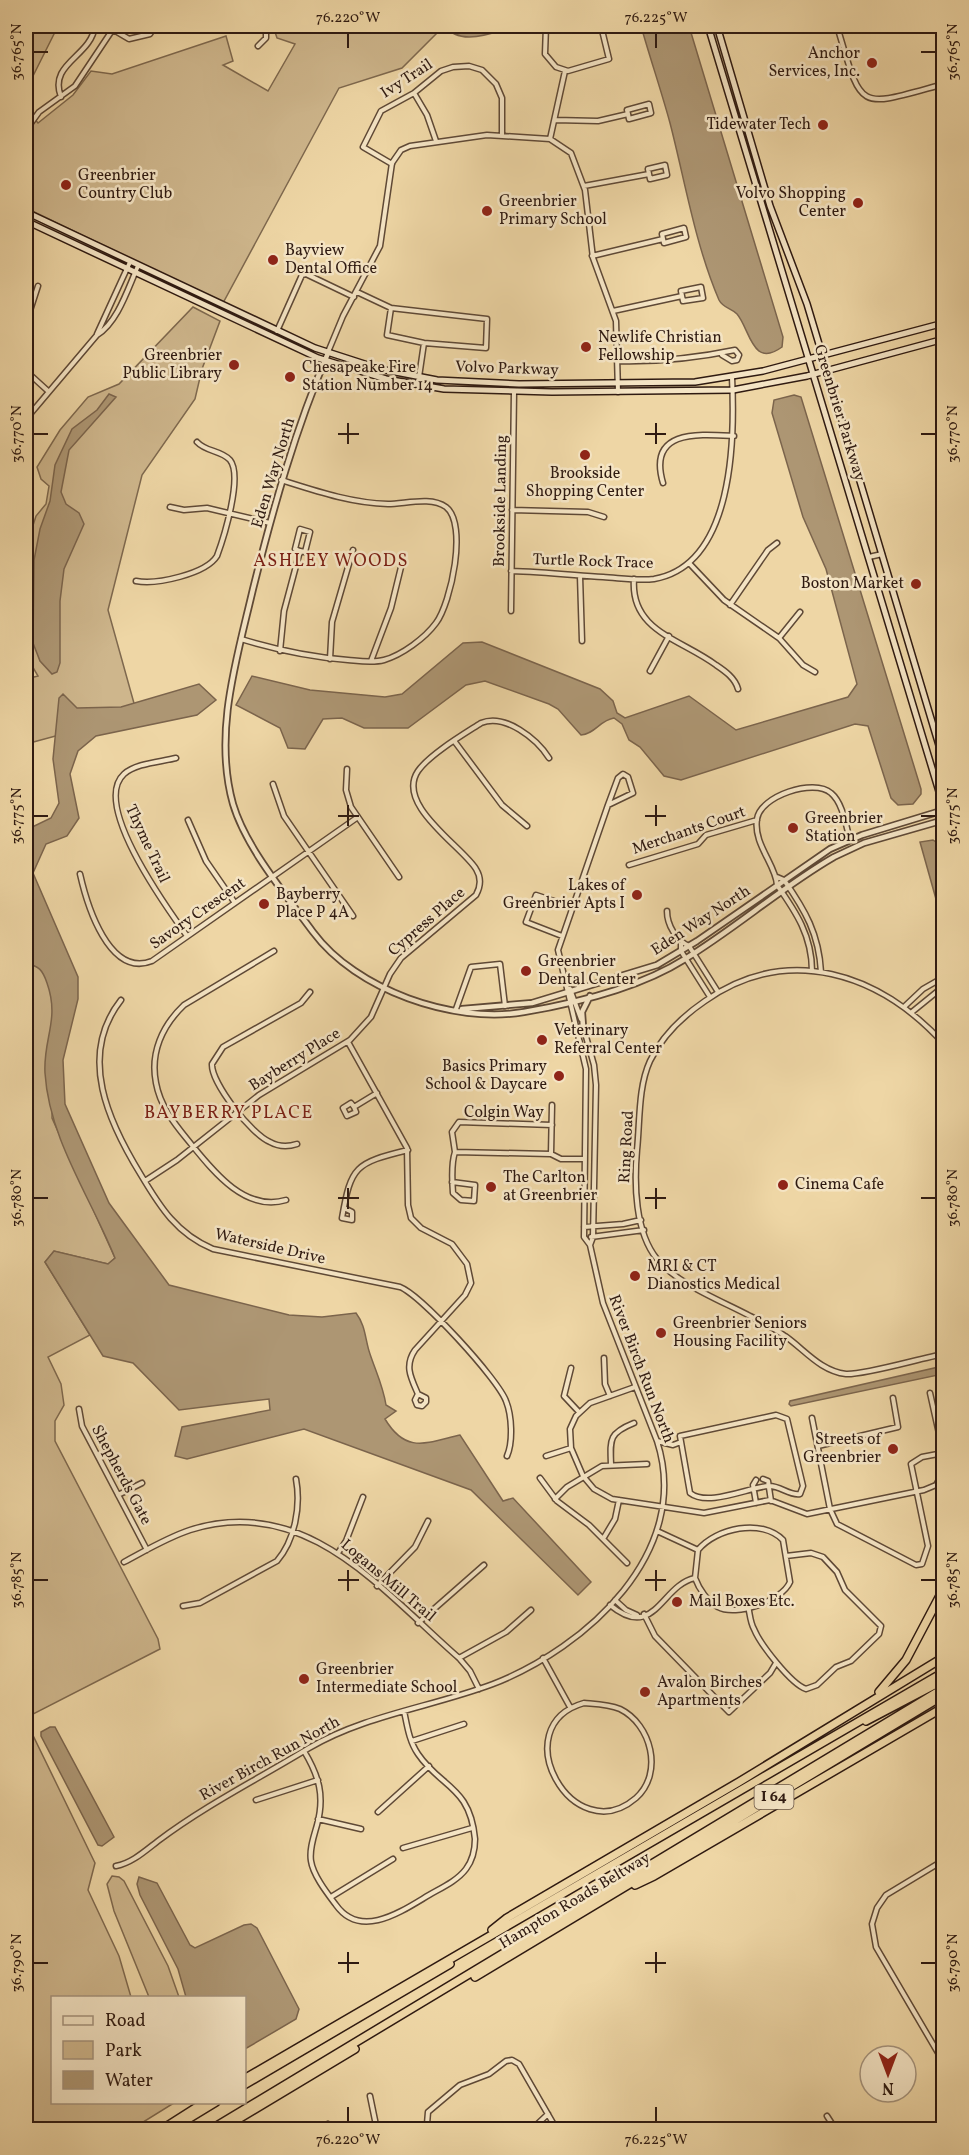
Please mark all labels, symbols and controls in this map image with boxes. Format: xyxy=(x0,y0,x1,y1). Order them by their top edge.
text: 76.220°W xyxy=(316,8,380,29)
text: 76.225°W xyxy=(624,8,688,29)
text: 36.765°N xyxy=(7,23,28,81)
text: 36.765°N xyxy=(943,23,964,81)
place label: Anchor Services, Inc. xyxy=(769,43,860,83)
street label: Ivy Trail xyxy=(377,54,437,104)
marker: Anchor Services, Inc. xyxy=(865,56,879,70)
place label: Tidewater Tech xyxy=(706,114,811,136)
marker: Tidewater Tech xyxy=(816,118,830,132)
place label: Greenbrier Country Club xyxy=(78,165,172,205)
marker: Greenbrier Country Club xyxy=(59,178,73,192)
place label: Volvo Shopping Center xyxy=(736,183,846,223)
place label: Greenbrier Primary School xyxy=(499,191,607,231)
marker: Volvo Shopping Center xyxy=(851,196,865,210)
marker: Greenbrier Primary School xyxy=(480,204,494,218)
place label: Bayview Dental Office xyxy=(285,240,377,280)
marker: Bayview Dental Office xyxy=(266,253,280,267)
place label: Newlife Christian Fellowship xyxy=(598,327,722,367)
marker: Newlife Christian Fellowship xyxy=(579,340,593,354)
street label: Greenbrier Parkway xyxy=(808,342,870,484)
place label: Greenbrier Public Library xyxy=(123,345,222,385)
street label: Volvo Parkway xyxy=(455,356,560,382)
place label: Chesapeake Fire Station Number 14 xyxy=(302,357,433,397)
marker: Greenbrier Public Library xyxy=(227,358,241,372)
marker: Chesapeake Fire Station Number 14 xyxy=(283,370,297,384)
text: 36.770°N xyxy=(7,405,28,463)
text: 36.770°N xyxy=(943,405,964,463)
street label: Eden Way North xyxy=(247,415,301,531)
street label: Brookside Landing xyxy=(489,435,513,567)
marker: Brookside Shopping Center xyxy=(578,448,592,462)
place label: Brookside Shopping Center xyxy=(526,463,644,503)
district label: ASHLEY WOODS xyxy=(253,549,409,574)
street label: Turtle Rock Trace xyxy=(532,549,654,575)
place label: Boston Market xyxy=(801,573,904,595)
marker: Boston Market xyxy=(909,577,923,591)
text: 36.775°N xyxy=(7,787,28,845)
text: 36.775°N xyxy=(943,787,964,845)
street label: Thyme Trail xyxy=(119,801,175,887)
street label: Merchants Court xyxy=(629,801,749,861)
place label: Greenbrier Station xyxy=(805,808,883,848)
marker: Greenbrier Station xyxy=(786,821,800,835)
street label: Savory Crescent xyxy=(146,872,251,955)
place label: Lakes of Greenbrier Apts I xyxy=(503,875,627,915)
street label: Eden Way North xyxy=(647,881,755,961)
street label: Cypress Place xyxy=(384,882,470,962)
place label: Bayberry Place P 4A xyxy=(276,884,349,924)
marker: Lakes of Greenbrier Apts I xyxy=(630,888,644,902)
marker: Bayberry Place P 4A xyxy=(257,897,271,911)
place label: Greenbrier Dental Center xyxy=(538,951,636,991)
marker: Greenbrier Dental Center xyxy=(519,964,533,978)
place label: Veterinary Referral Center xyxy=(554,1020,662,1060)
street label: Bayberry Place xyxy=(245,1023,345,1097)
marker: Veterinary Referral Center xyxy=(535,1033,549,1047)
place label: Basics Primary School & Daycare xyxy=(425,1056,547,1096)
marker: Basics Primary School & Daycare xyxy=(552,1069,566,1083)
district label: BAYBERRY PLACE xyxy=(144,1101,314,1126)
street label: Colgin Way xyxy=(464,1102,544,1124)
street label: Ring Road xyxy=(614,1110,640,1184)
place label: The Carlton at Greenbrier xyxy=(503,1167,598,1207)
text: 36.780°N xyxy=(7,1169,28,1227)
text: 36.780°N xyxy=(943,1169,964,1227)
place label: Cinema Cafe xyxy=(795,1174,884,1196)
marker: Cinema Cafe xyxy=(776,1178,790,1192)
marker: The Carlton at Greenbrier xyxy=(484,1180,498,1194)
street label: Waterside Drive xyxy=(212,1224,328,1270)
place label: MRI & CT Dianostics Medical xyxy=(647,1256,780,1296)
marker: MRI & CT Dianostics Medical xyxy=(628,1269,642,1283)
street label: River Birch Run North xyxy=(603,1292,679,1446)
place label: Greenbrier Seniors Housing Facility xyxy=(673,1313,807,1353)
marker: Greenbrier Seniors Housing Facility xyxy=(654,1326,668,1340)
street label: Shepherds Gate xyxy=(85,1421,157,1529)
place label: Streets of Greenbrier xyxy=(803,1429,883,1469)
marker: Streets of Greenbrier xyxy=(886,1442,900,1456)
street label: Logans Mill Trail xyxy=(336,1535,441,1628)
text: 36.785°N xyxy=(7,1552,28,1608)
text: 36.785°N xyxy=(943,1552,964,1608)
place label: Mail Boxes Etc. xyxy=(689,1591,794,1613)
marker: Mail Boxes Etc. xyxy=(670,1595,684,1609)
place label: Greenbrier Intermediate School xyxy=(316,1659,457,1699)
marker: Greenbrier Intermediate School xyxy=(297,1672,311,1686)
place label: Avalon Birches Apartments xyxy=(657,1672,762,1712)
marker: Avalon Birches Apartments xyxy=(638,1685,652,1699)
street label: River Birch Run North xyxy=(196,1711,344,1807)
road number: I 64 xyxy=(754,1785,794,1809)
street label: Hampton Roads Beltway xyxy=(495,1847,655,1955)
text: 36.790°N xyxy=(7,1933,28,1993)
text: 36.790°N xyxy=(943,1933,964,1993)
legend xyxy=(51,1996,246,2104)
text: Road xyxy=(105,2009,146,2034)
text: Park xyxy=(105,2039,142,2064)
north arrow xyxy=(858,2044,918,2104)
text: Water xyxy=(105,2069,153,2094)
text: N xyxy=(882,2076,894,2098)
text: 76.220°W xyxy=(316,2130,380,2151)
text: 76.225°W xyxy=(624,2130,688,2151)

